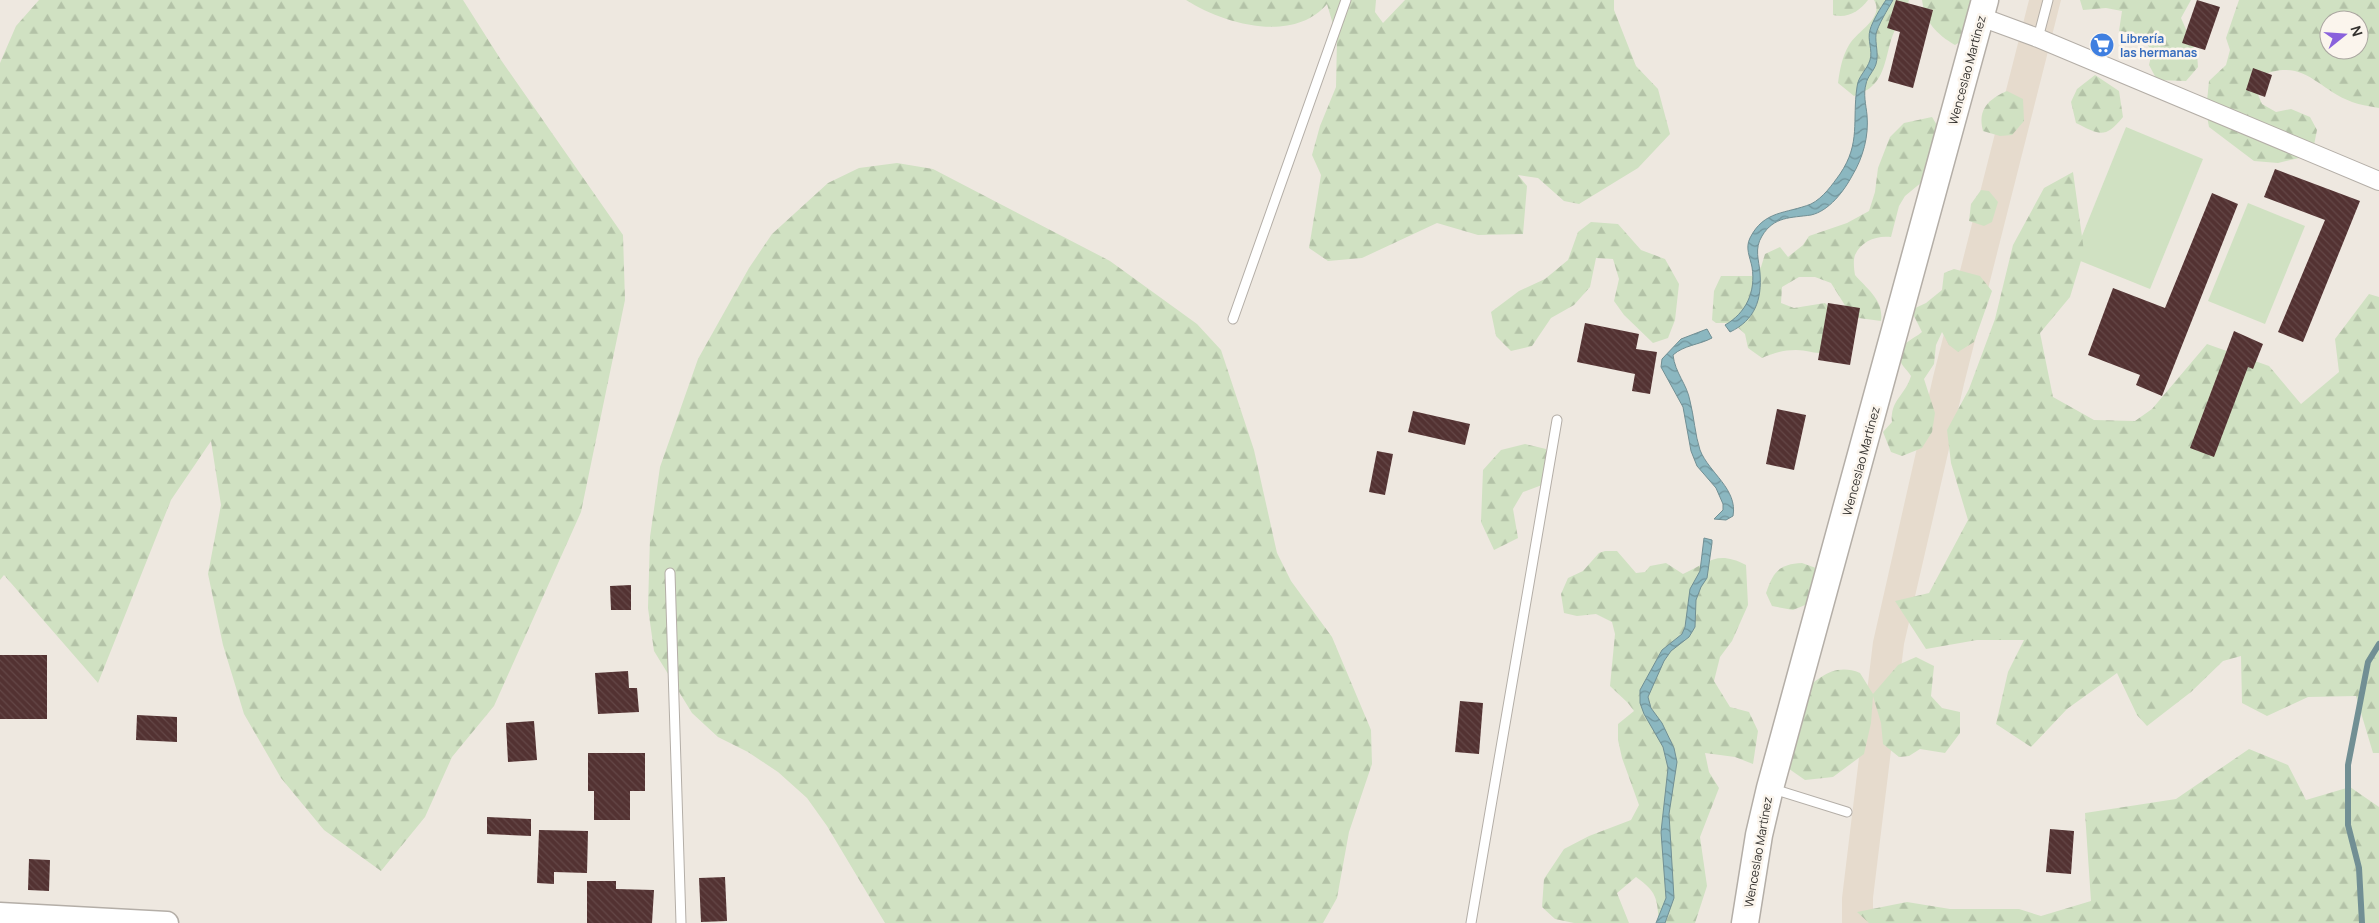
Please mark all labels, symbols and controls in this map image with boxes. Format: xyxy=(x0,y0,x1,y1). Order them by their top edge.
north arrow xyxy=(2319,10,2369,60)
street label: Wenceslao Martínez xyxy=(1944,14,1990,126)
text: N xyxy=(2346,23,2367,39)
place label: Librería las hermanas xyxy=(2120,30,2198,61)
supermarket icon: Librería las hermanas xyxy=(2089,32,2115,58)
street label: Wenceslao Martínez xyxy=(1838,405,1884,517)
street label: Wenceslao Martínez xyxy=(1740,795,1776,909)

